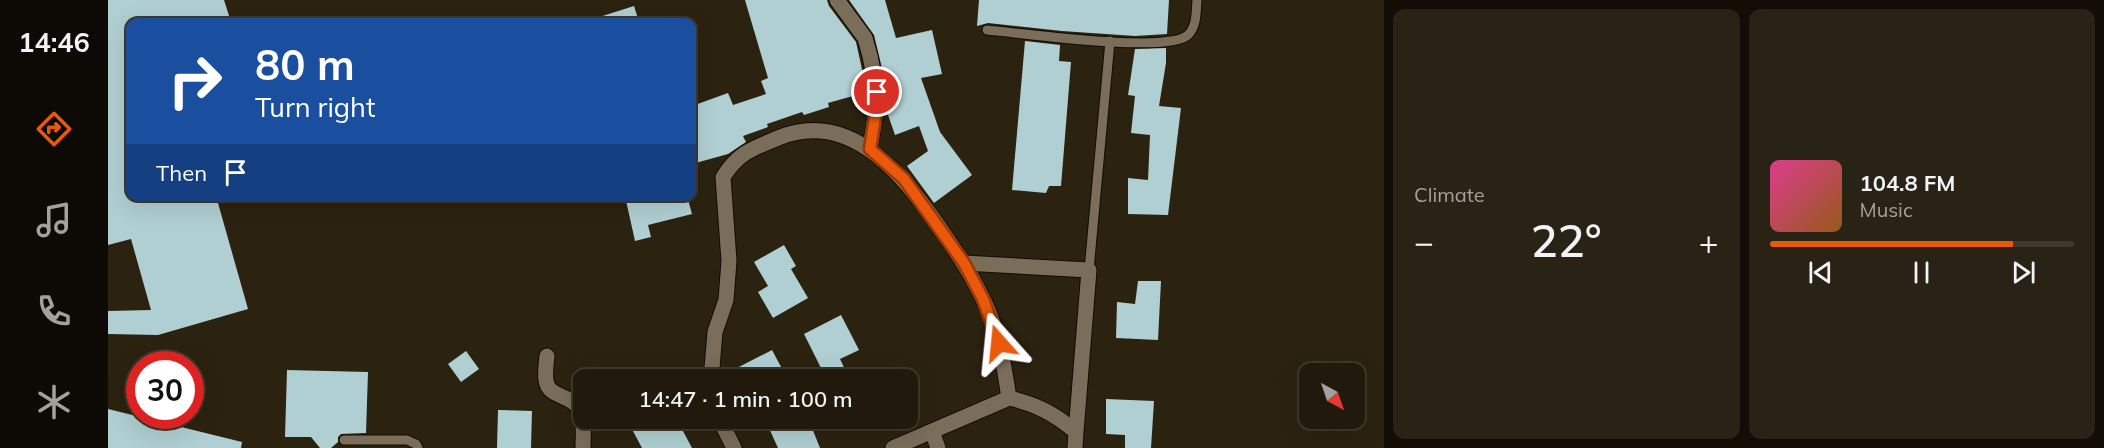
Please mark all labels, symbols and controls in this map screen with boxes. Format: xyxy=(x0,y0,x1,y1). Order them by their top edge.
text: 14:46 xyxy=(18,25,90,59)
text: 80 m xyxy=(255,38,355,91)
icon: right xyxy=(156,42,234,120)
pin xyxy=(851,66,902,117)
icon: arrive xyxy=(860,75,893,108)
text: Turn right xyxy=(255,90,375,124)
icon: directions xyxy=(33,108,75,150)
icon: arrive xyxy=(219,156,252,189)
text: Then xyxy=(156,159,207,187)
text: 104.8 FM xyxy=(1860,169,1956,197)
text: Climate xyxy=(1414,182,1485,207)
text: Music xyxy=(1860,197,1913,222)
icon: music xyxy=(33,199,75,241)
text: 22° xyxy=(1531,212,1602,268)
text: − xyxy=(1414,221,1434,262)
text: + xyxy=(1699,221,1718,262)
icon: previous xyxy=(1804,256,1837,289)
icon: pause xyxy=(1905,256,1938,289)
icon: next xyxy=(2007,256,2040,289)
icon: phone xyxy=(33,290,75,332)
position arrow xyxy=(967,311,1031,375)
speed limit sign: 30 xyxy=(126,351,204,429)
north arrow xyxy=(1299,363,1365,429)
map controls xyxy=(1299,363,1365,429)
icon: climate xyxy=(33,381,75,423)
text: 14:47 · 1 min · 100 m xyxy=(638,385,853,413)

